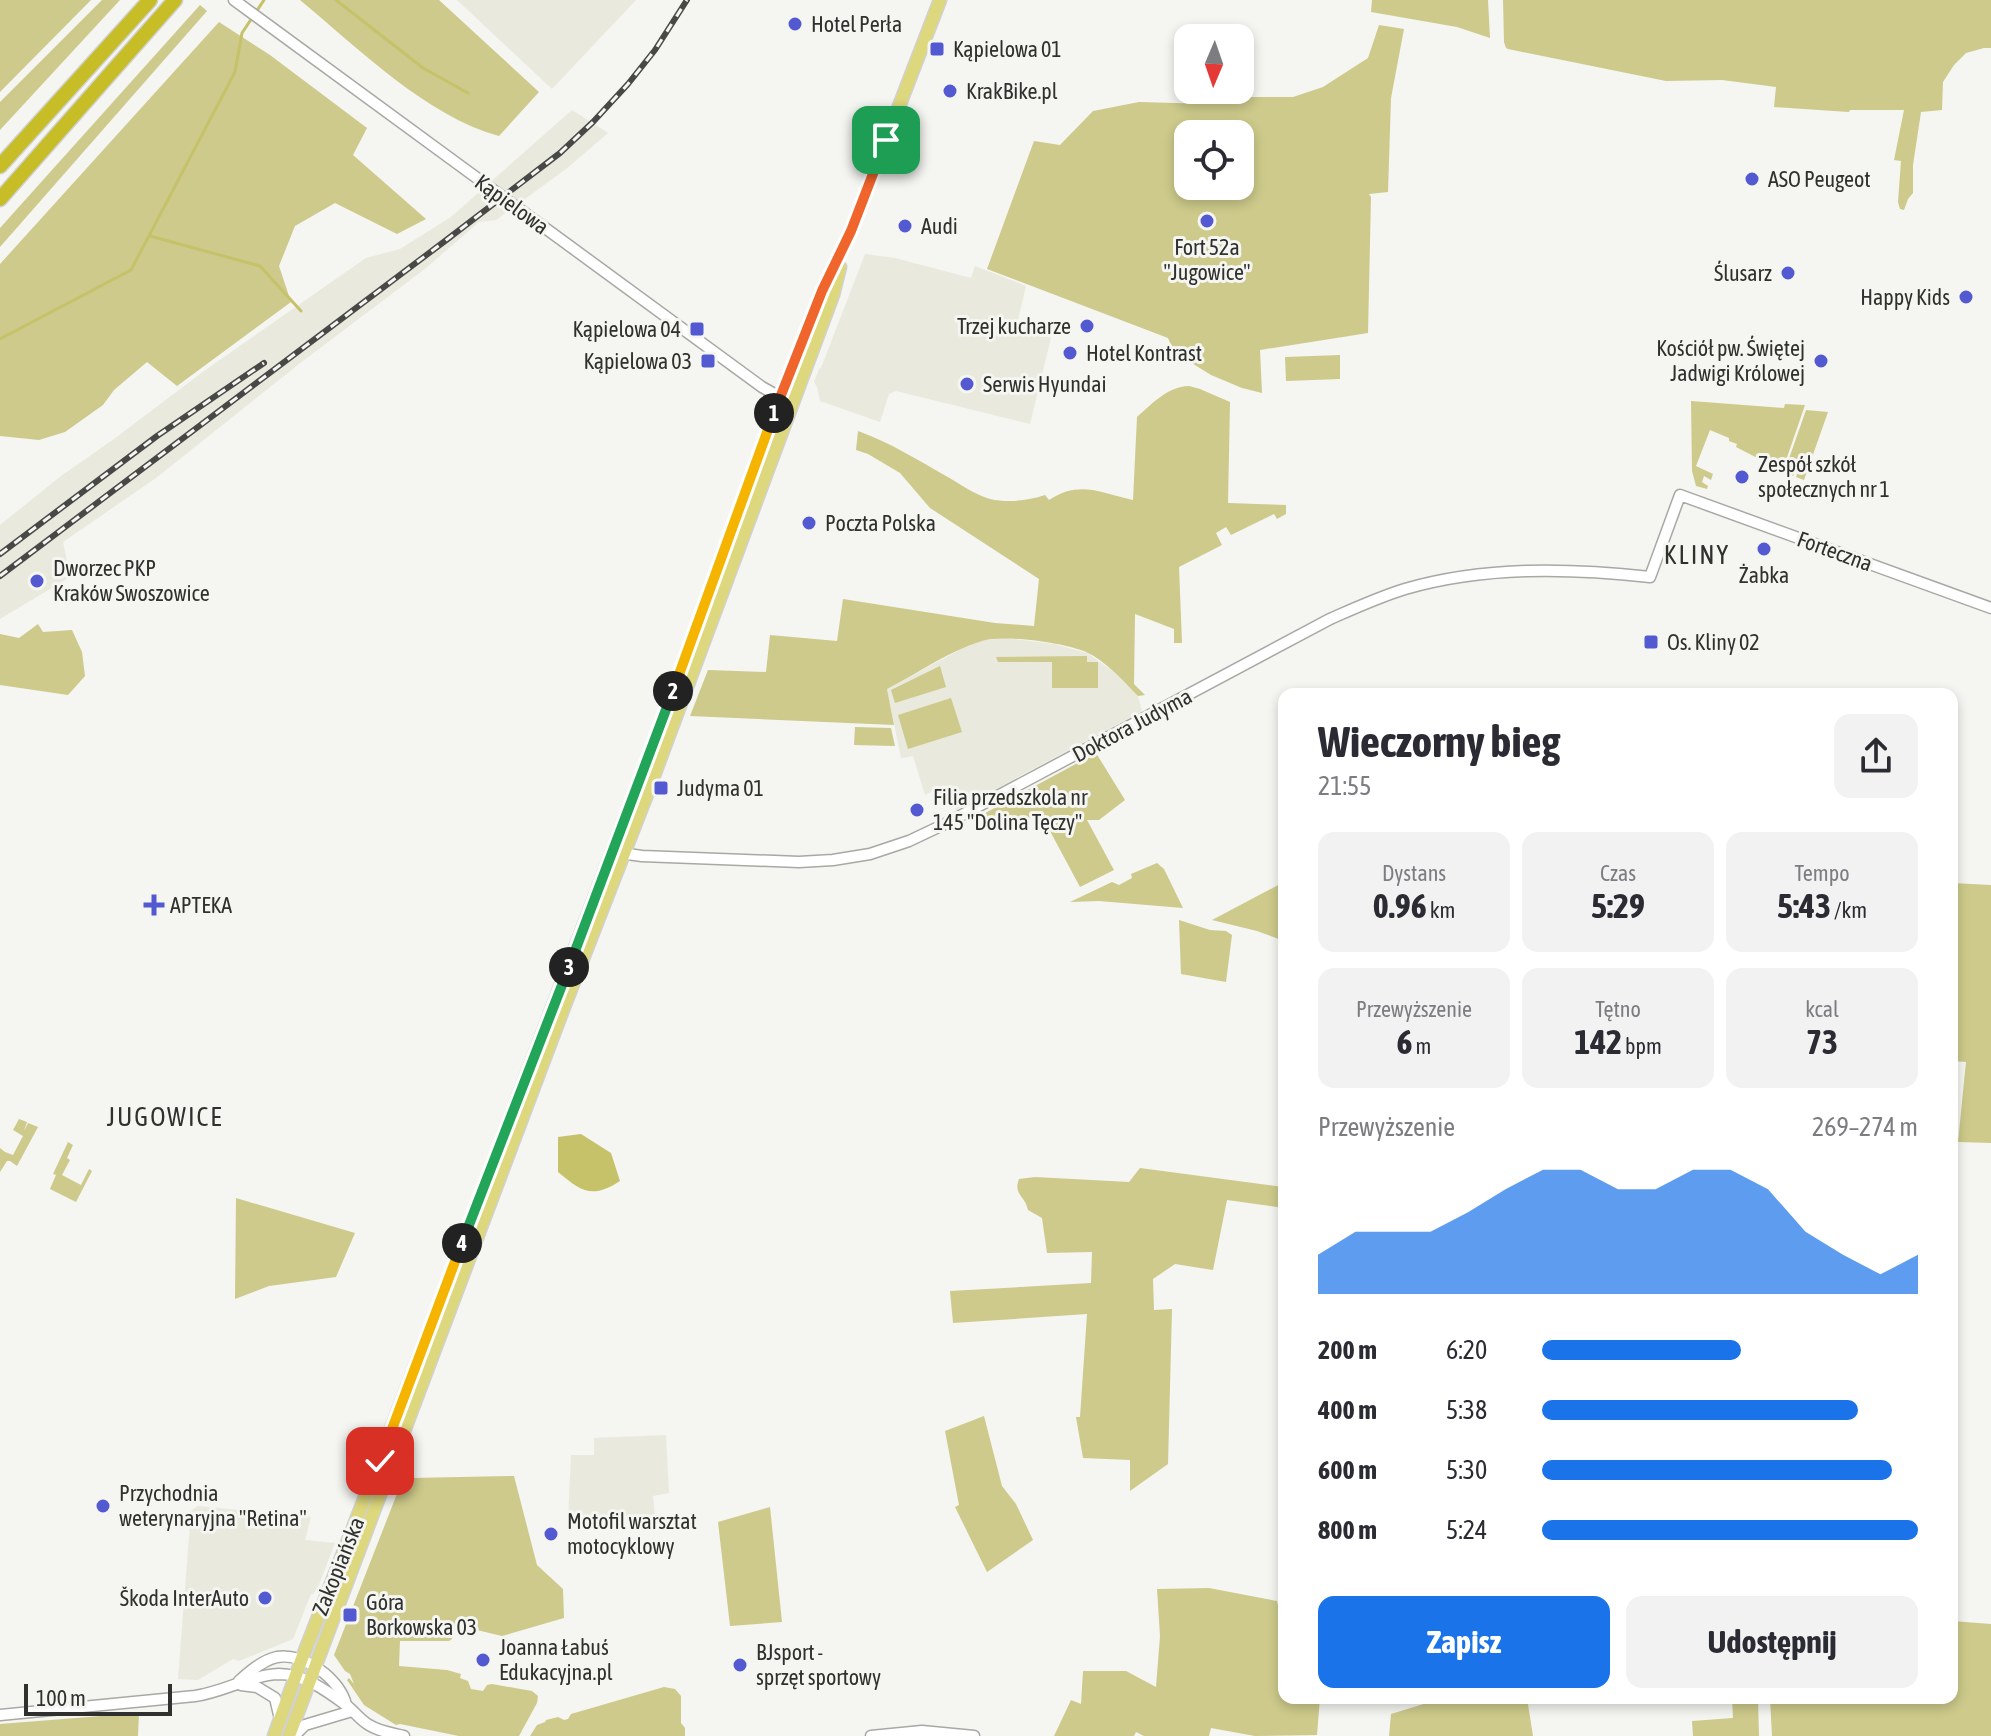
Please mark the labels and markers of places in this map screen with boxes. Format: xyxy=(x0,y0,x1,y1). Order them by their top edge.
place label: Hotel Perła xyxy=(811,11,902,37)
marker: Hotel Perła xyxy=(786,15,804,33)
place label: Kąpielowa 01 xyxy=(953,36,1062,62)
marker: Kąpielowa 01 xyxy=(928,40,946,58)
place label: KrakBike.pl xyxy=(966,78,1058,104)
marker: KrakBike.pl xyxy=(941,82,959,100)
pin xyxy=(852,106,920,174)
place label: ASO Peugeot xyxy=(1768,166,1871,192)
marker: ASO Peugeot xyxy=(1743,170,1761,188)
marker: Fort 52a "Jugowice" xyxy=(1198,212,1216,230)
place label: Audi xyxy=(921,213,958,239)
marker: Audi xyxy=(896,217,914,235)
place label: Fort 52a "Jugowice" xyxy=(1164,234,1250,285)
place label: Ślusarz xyxy=(1714,260,1772,286)
marker: Ślusarz xyxy=(1779,264,1797,282)
place label: Happy Kids xyxy=(1860,284,1950,310)
marker: Happy Kids xyxy=(1957,288,1975,306)
place label: Trzej kucharze xyxy=(957,313,1071,339)
place label: Kąpielowa 04 xyxy=(572,316,681,342)
marker: Trzej kucharze xyxy=(1078,317,1096,335)
marker: Kąpielowa 04 xyxy=(688,320,706,338)
place label: Kościół pw. Świętej Jadwigi Królowej xyxy=(1656,335,1805,386)
place label: Hotel Kontrast xyxy=(1086,340,1202,366)
marker: Hotel Kontrast xyxy=(1061,344,1079,362)
place label: Kąpielowa 03 xyxy=(583,348,692,374)
marker: Kąpielowa 03 xyxy=(699,352,717,370)
marker: Kościół pw. Świętej Jadwigi Królowej xyxy=(1812,352,1830,370)
place label: Serwis Hyundai xyxy=(983,371,1107,397)
marker: Serwis Hyundai xyxy=(958,375,976,393)
pin: 1 xyxy=(754,393,794,433)
place label: Zespół szkół społecznych nr 1 xyxy=(1758,451,1890,502)
marker: Zespół szkół społecznych nr 1 xyxy=(1733,468,1751,486)
place label: Poczta Polska xyxy=(825,510,936,536)
marker: Poczta Polska xyxy=(800,514,818,532)
marker: Żabka xyxy=(1755,540,1773,558)
place label: Dworzec PKP Kraków Swoszowice xyxy=(53,555,210,606)
place label: Żabka xyxy=(1739,562,1789,588)
marker: Dworzec PKP Kraków Swoszowice xyxy=(28,572,46,590)
place label: Os. Kliny 02 xyxy=(1667,629,1760,655)
marker: Os. Kliny 02 xyxy=(1642,633,1660,651)
pin: 2 xyxy=(653,671,693,711)
place label: Judyma 01 xyxy=(677,775,764,801)
marker: Judyma 01 xyxy=(652,779,670,797)
place label: Filia przedszkola nr 145 "Dolina Tęczy" xyxy=(933,784,1088,835)
marker: Filia przedszkola nr 145 "Dolina Tęczy" xyxy=(908,801,926,819)
place label: APTEKA xyxy=(170,892,232,918)
marker: APTEKA xyxy=(145,896,163,914)
pin: 3 xyxy=(549,947,589,987)
pin: 4 xyxy=(442,1223,482,1263)
pin xyxy=(346,1427,414,1495)
place label: Przychodnia weterynaryjna "Retina" xyxy=(119,1480,307,1531)
marker: Przychodnia weterynaryjna "Retina" xyxy=(94,1497,112,1515)
place label: Motofil warsztat motocyklowy xyxy=(567,1508,697,1559)
marker: Motofil warsztat motocyklowy xyxy=(542,1525,560,1543)
place label: Škoda InterAuto xyxy=(120,1585,249,1611)
marker: Škoda InterAuto xyxy=(256,1589,274,1607)
place label: Góra Borkowska 03 xyxy=(366,1589,477,1640)
marker: Góra Borkowska 03 xyxy=(341,1606,359,1624)
place label: Joanna Łabuś Edukacyjna.pl xyxy=(499,1634,613,1685)
place label: BJsport - sprzęt sportowy xyxy=(756,1639,881,1690)
marker: Joanna Łabuś Edukacyjna.pl xyxy=(474,1651,492,1669)
marker: BJsport - sprzęt sportowy xyxy=(731,1656,749,1674)

